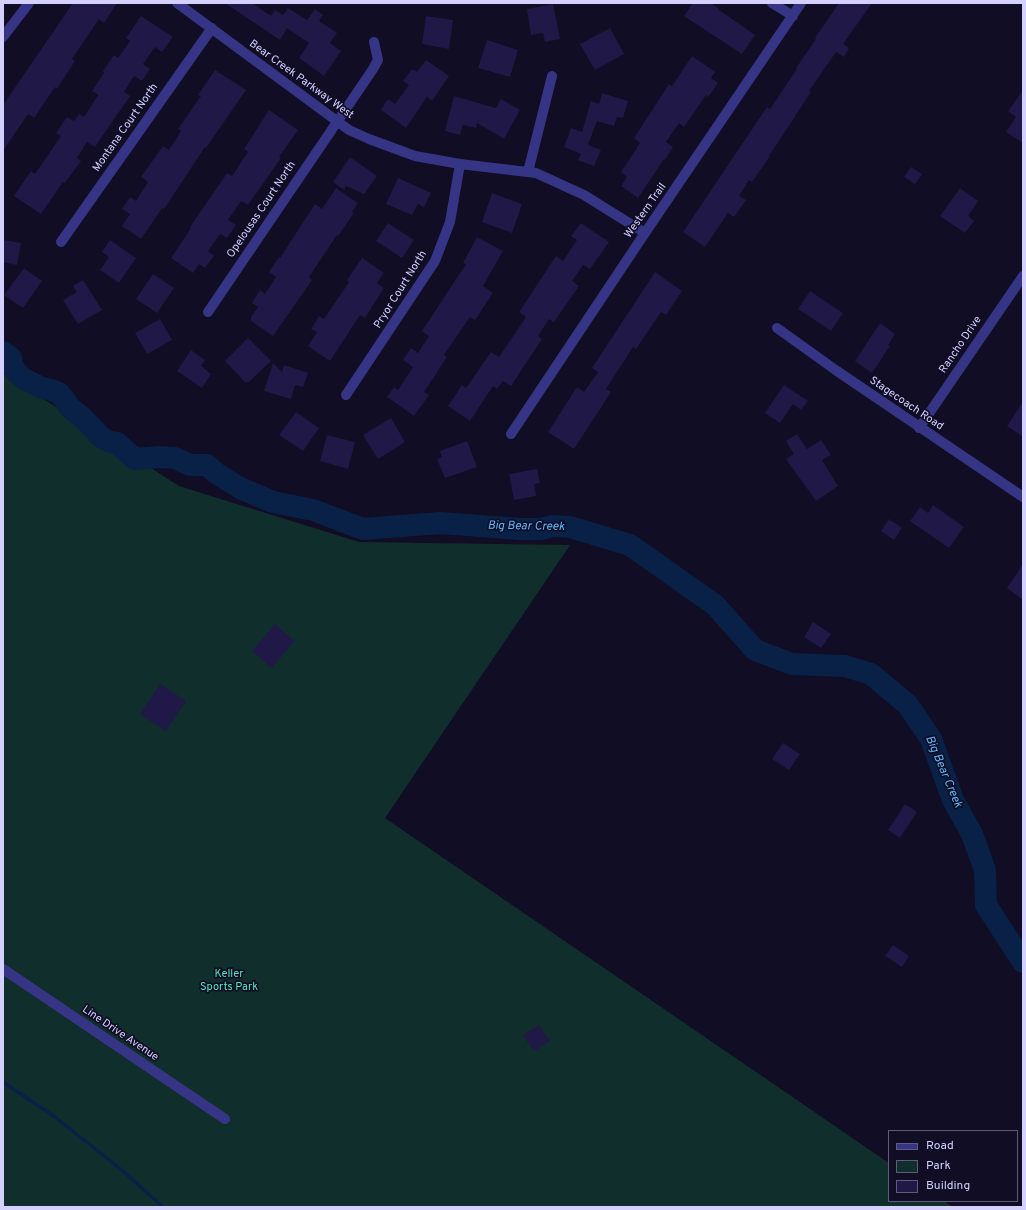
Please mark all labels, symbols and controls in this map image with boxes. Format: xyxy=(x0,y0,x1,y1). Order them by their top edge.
street label: Bear Creek Parkway West xyxy=(246,38,356,122)
street label: Montana Court North xyxy=(91,81,161,175)
street label: Opelousas Court North xyxy=(225,159,299,261)
street label: Western Trail xyxy=(622,181,670,241)
street label: Pryor Court North xyxy=(372,249,430,331)
street label: Rancho Drive xyxy=(937,314,985,376)
street label: Stagecoach Road xyxy=(867,374,945,434)
water label: Big Bear Creek xyxy=(487,519,565,535)
water label: Big Bear Creek xyxy=(921,734,965,810)
park label: Keller Sports Park xyxy=(200,968,258,994)
street label: Line Drive Avenue xyxy=(79,1004,161,1064)
legend xyxy=(888,1130,1018,1202)
text: Road xyxy=(926,1138,954,1154)
text: Park xyxy=(926,1158,951,1174)
text: Building xyxy=(926,1178,970,1194)

